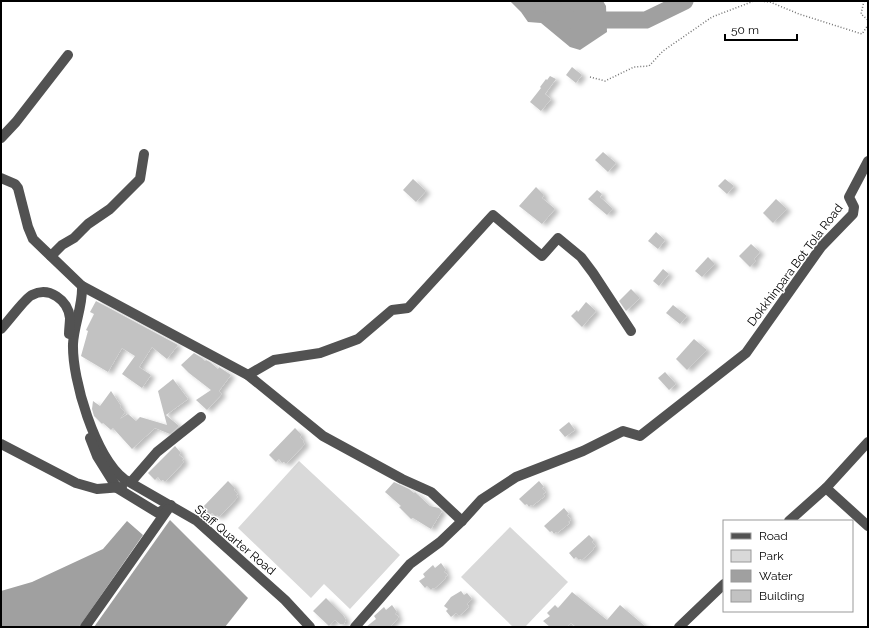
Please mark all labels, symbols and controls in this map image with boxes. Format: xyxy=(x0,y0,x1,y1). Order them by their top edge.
scale bar xyxy=(725,16,797,42)
text: 50 m xyxy=(731,23,759,37)
street label: Dokkhinpara Bot Tola Road xyxy=(744,201,846,329)
street label: Staff Quarter Road xyxy=(192,502,278,578)
legend xyxy=(723,520,853,612)
text: Road xyxy=(759,529,788,543)
text: Park xyxy=(759,549,784,563)
text: Water xyxy=(759,569,793,583)
text: Building xyxy=(759,589,805,603)

